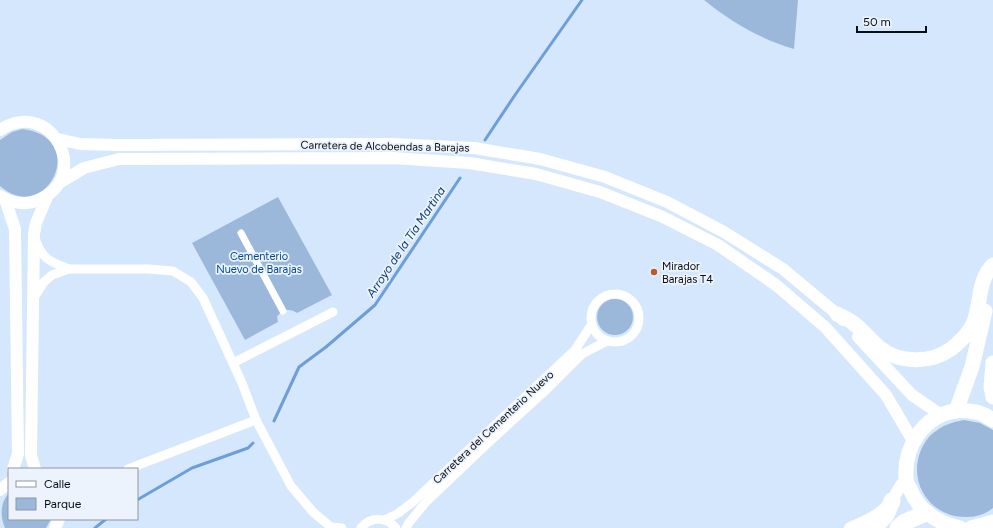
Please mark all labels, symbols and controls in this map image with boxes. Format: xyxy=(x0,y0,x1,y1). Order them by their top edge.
scale bar xyxy=(857,8,926,34)
text: 50 m xyxy=(863,15,891,29)
street label: Carretera de Alcobendas a Barajas xyxy=(301,139,469,154)
water label: Arroyo de la Tía Martina xyxy=(363,184,448,301)
park label: Cementerio Nuevo de Barajas xyxy=(216,250,302,276)
place label: Mirador Barajas T4 xyxy=(662,260,713,286)
marker: Mirador Barajas T4 xyxy=(649,267,659,277)
street label: Carretera del Cementerio Nuevo xyxy=(430,368,556,487)
legend xyxy=(8,468,138,520)
text: Calle xyxy=(44,477,71,491)
text: Parque xyxy=(44,497,82,511)

